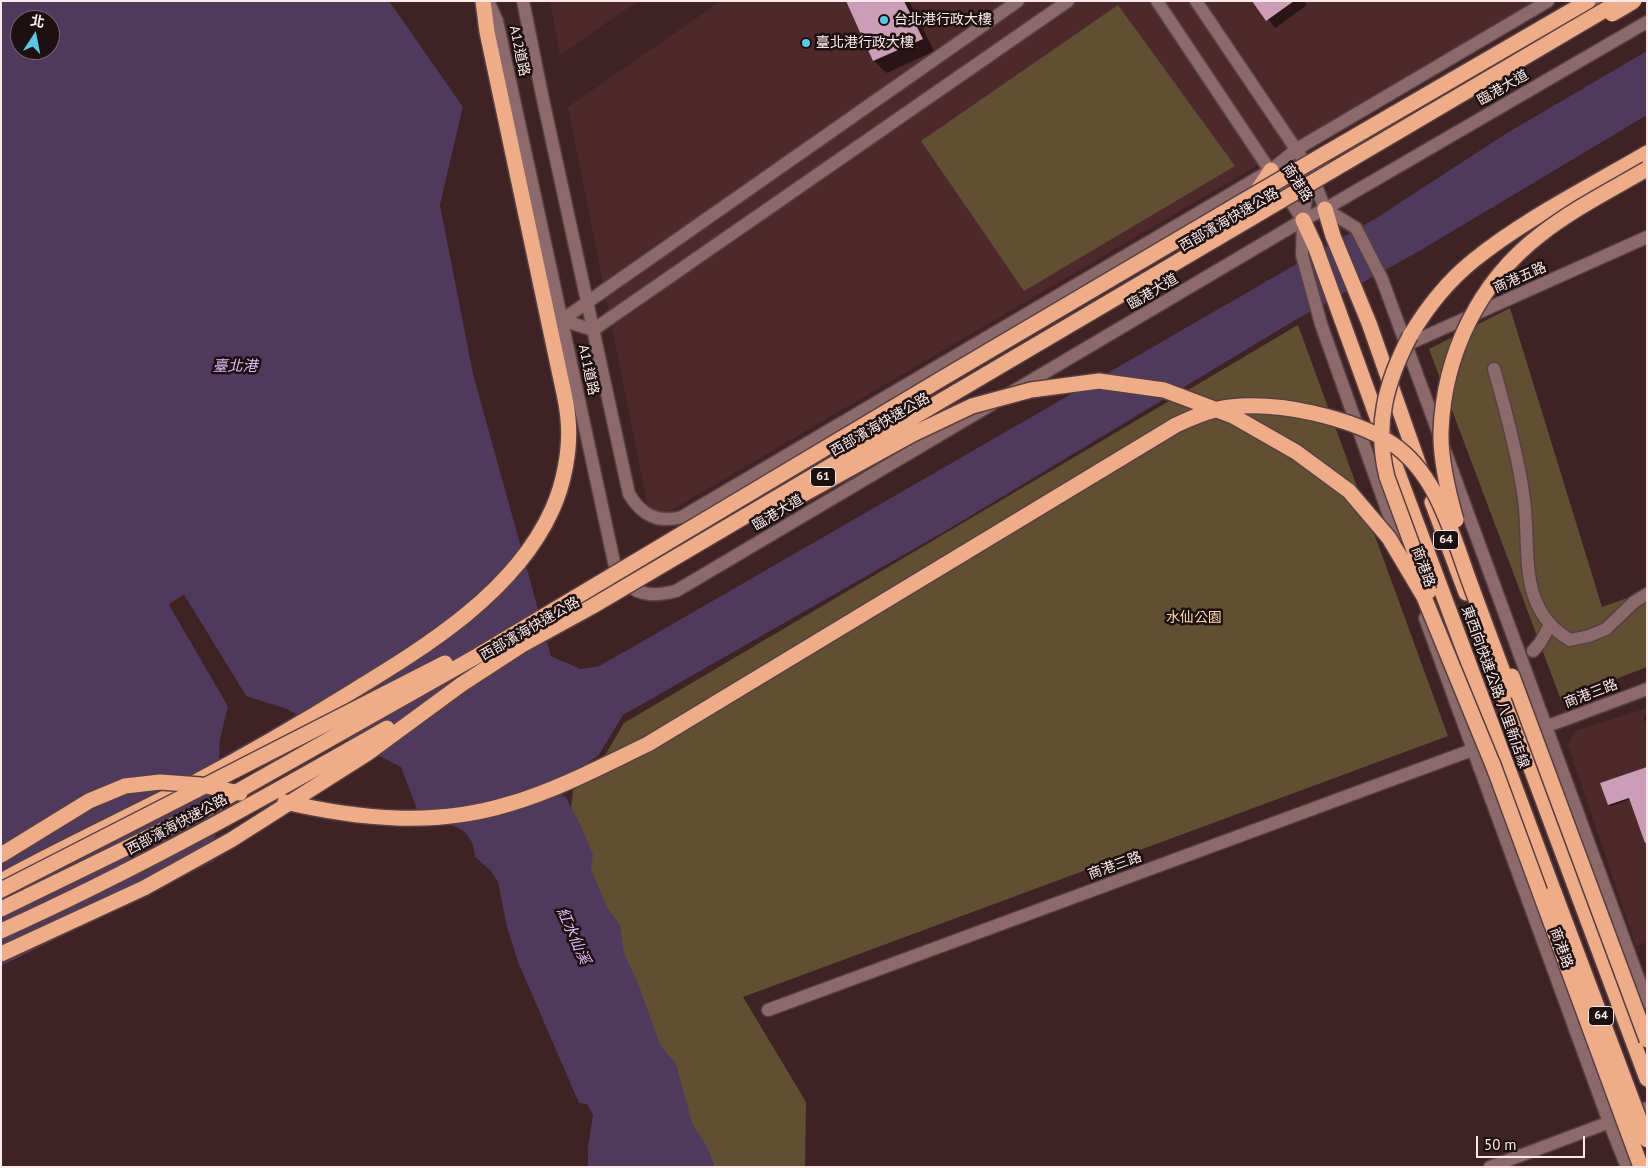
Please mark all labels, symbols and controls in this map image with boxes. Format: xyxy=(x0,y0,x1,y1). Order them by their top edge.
north arrow xyxy=(10,10,60,60)
text: 北 xyxy=(29,11,46,31)
place label: 台北港行政大樓 xyxy=(894,12,992,28)
marker: 台北港行政大樓 xyxy=(878,14,890,26)
street label: A12道路 xyxy=(505,24,533,78)
place label: 臺北港行政大樓 xyxy=(816,35,914,51)
marker: 臺北港行政大樓 xyxy=(800,37,812,49)
street label: 臨港大道 xyxy=(1475,67,1531,109)
street label: 商港路 xyxy=(1279,161,1315,205)
street label: 西部濱海快速公路 xyxy=(1176,185,1282,255)
street label: 商港五路 xyxy=(1491,259,1549,297)
street label: 臨港大道 xyxy=(1125,270,1181,314)
street label: A11道路 xyxy=(574,343,602,397)
water label: 臺北港 xyxy=(213,358,257,376)
street label: 西部濱海快速公路 xyxy=(827,390,933,460)
road number: 61 xyxy=(810,468,836,487)
street label: 臨港大道 xyxy=(750,491,806,535)
road number: 64 xyxy=(1434,530,1458,550)
street label: 商港路 xyxy=(1408,544,1438,590)
street label: 西部濱海快速公路 xyxy=(477,594,583,664)
street label: 東西向快速公路 八里新店線 xyxy=(1458,603,1532,771)
park label: 水仙公園 xyxy=(1166,610,1222,626)
street label: 商港三路 xyxy=(1562,676,1620,712)
street label: 西部濱海快速公路 xyxy=(124,791,230,859)
street label: 商港三路 xyxy=(1086,849,1144,883)
water label: 紅水仙溪 xyxy=(553,905,593,967)
street label: 商港路 xyxy=(1546,925,1576,971)
road number: 64 xyxy=(1588,1006,1614,1026)
scale bar xyxy=(1478,1126,1587,1158)
text: 50 m xyxy=(1484,1135,1517,1154)

